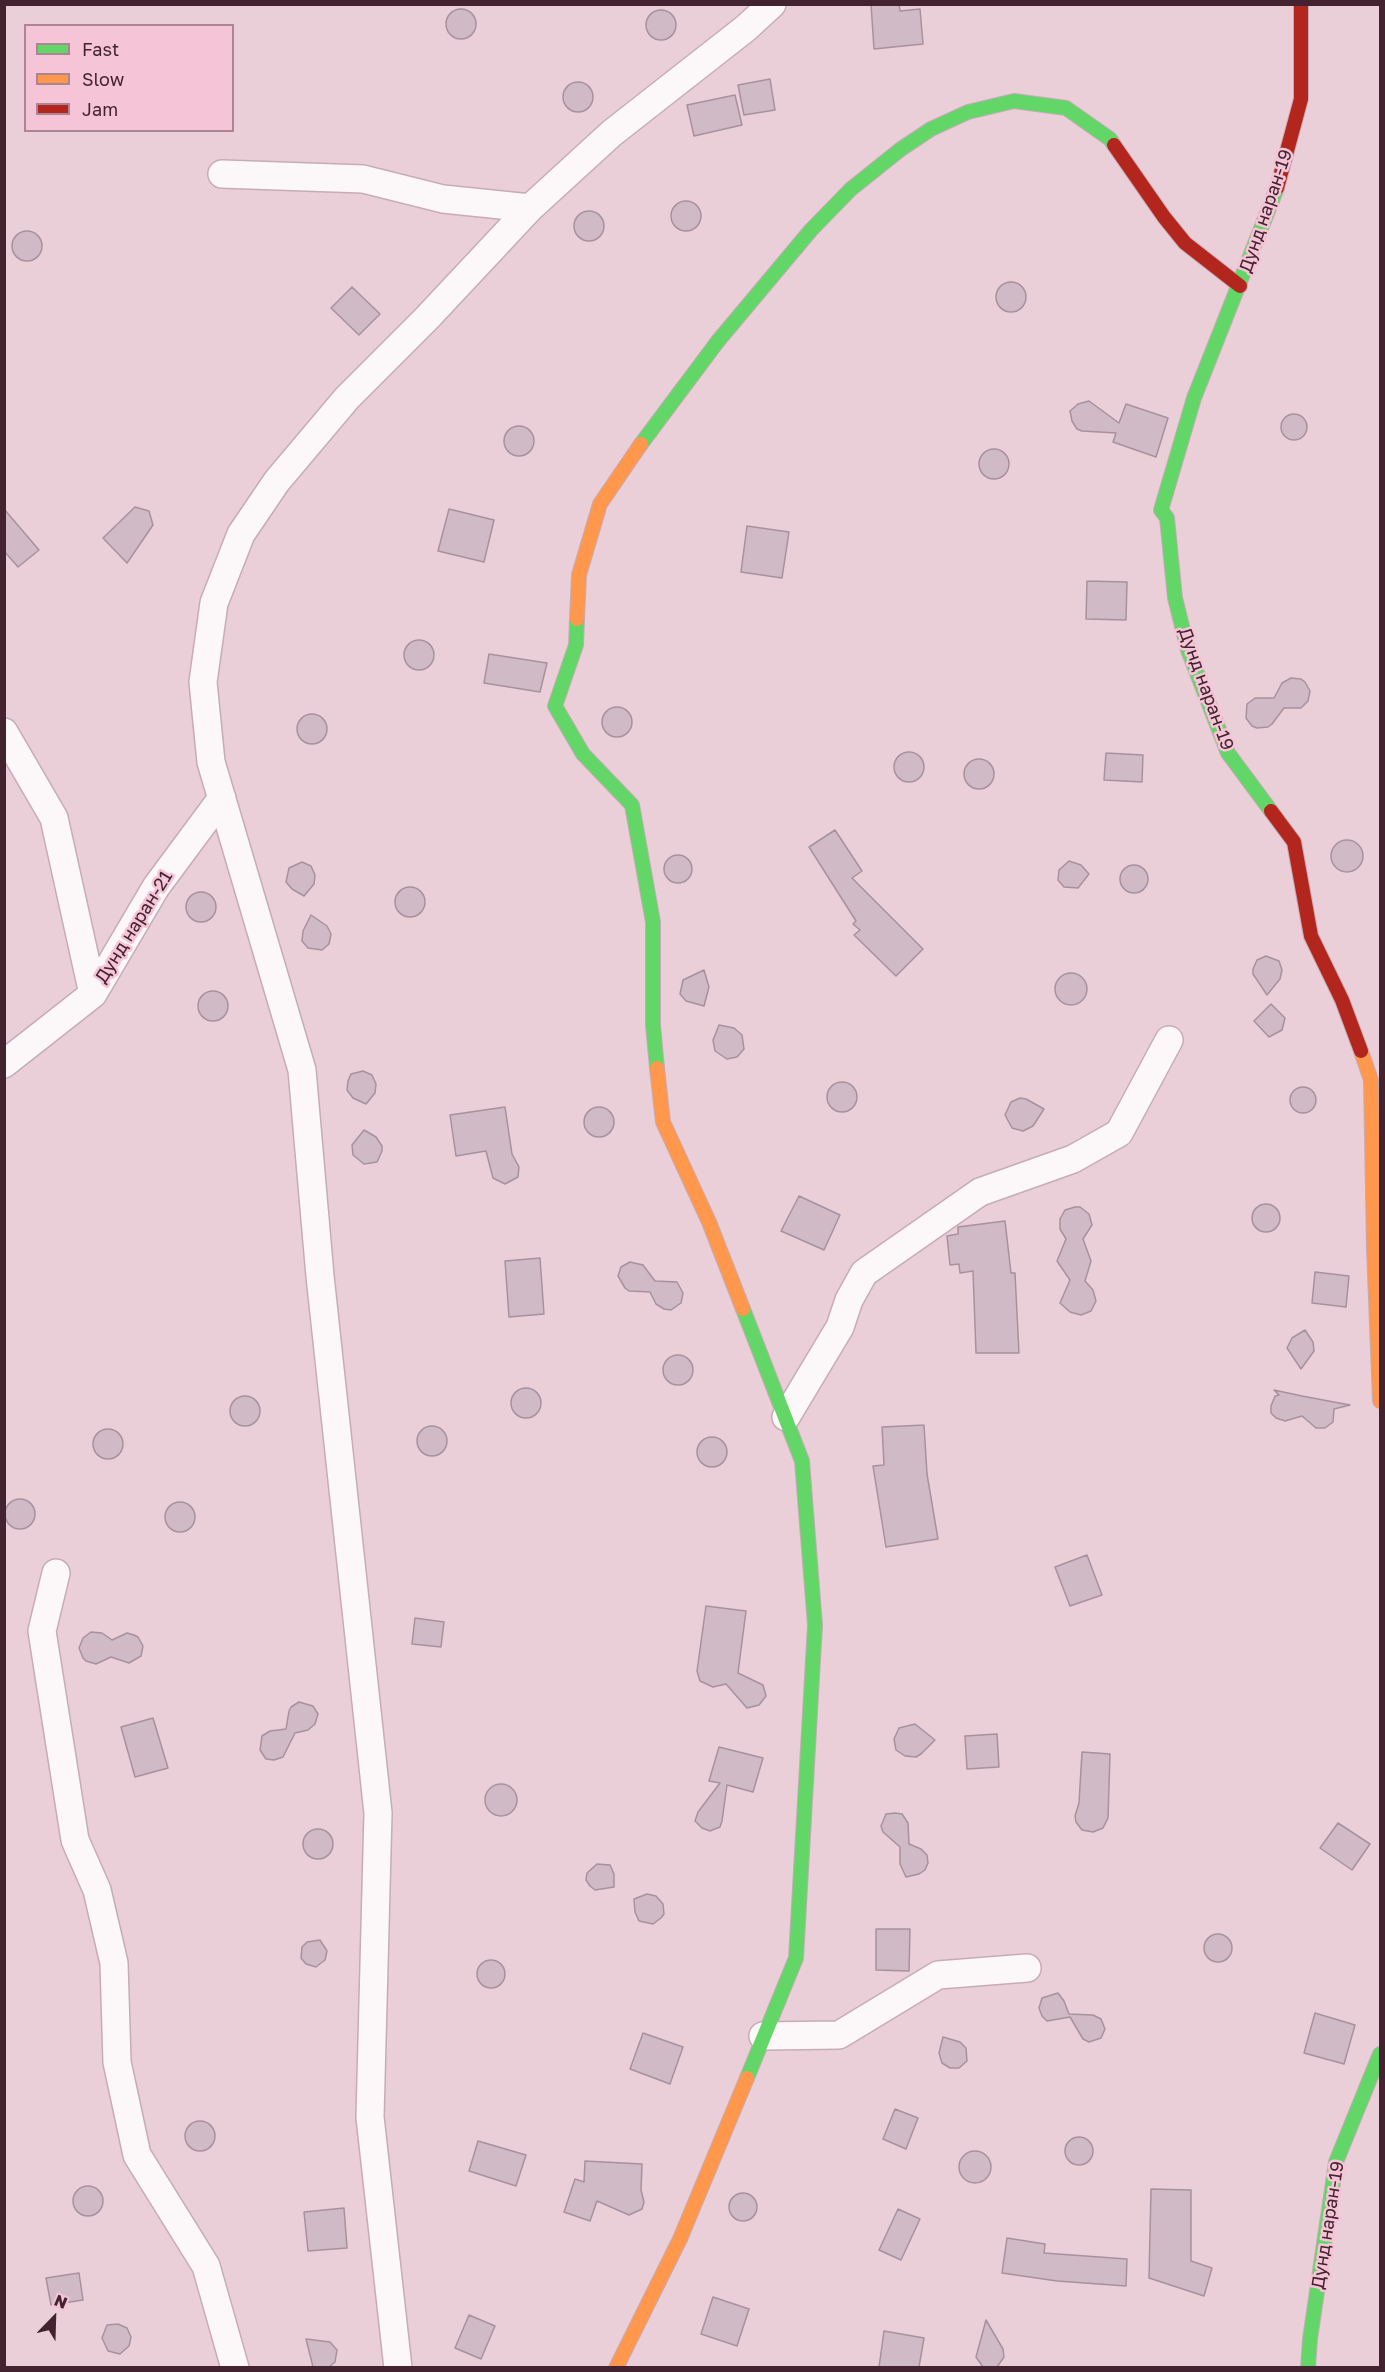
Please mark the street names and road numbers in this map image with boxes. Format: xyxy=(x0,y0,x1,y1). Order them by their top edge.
street label: Дунд наран-19 xyxy=(1235,146,1297,276)
street label: Дунд наран-19 xyxy=(1174,625,1238,753)
street label: Дунд наран-21 xyxy=(91,867,177,987)
street label: Дунд наран-19 xyxy=(1307,2160,1349,2290)

